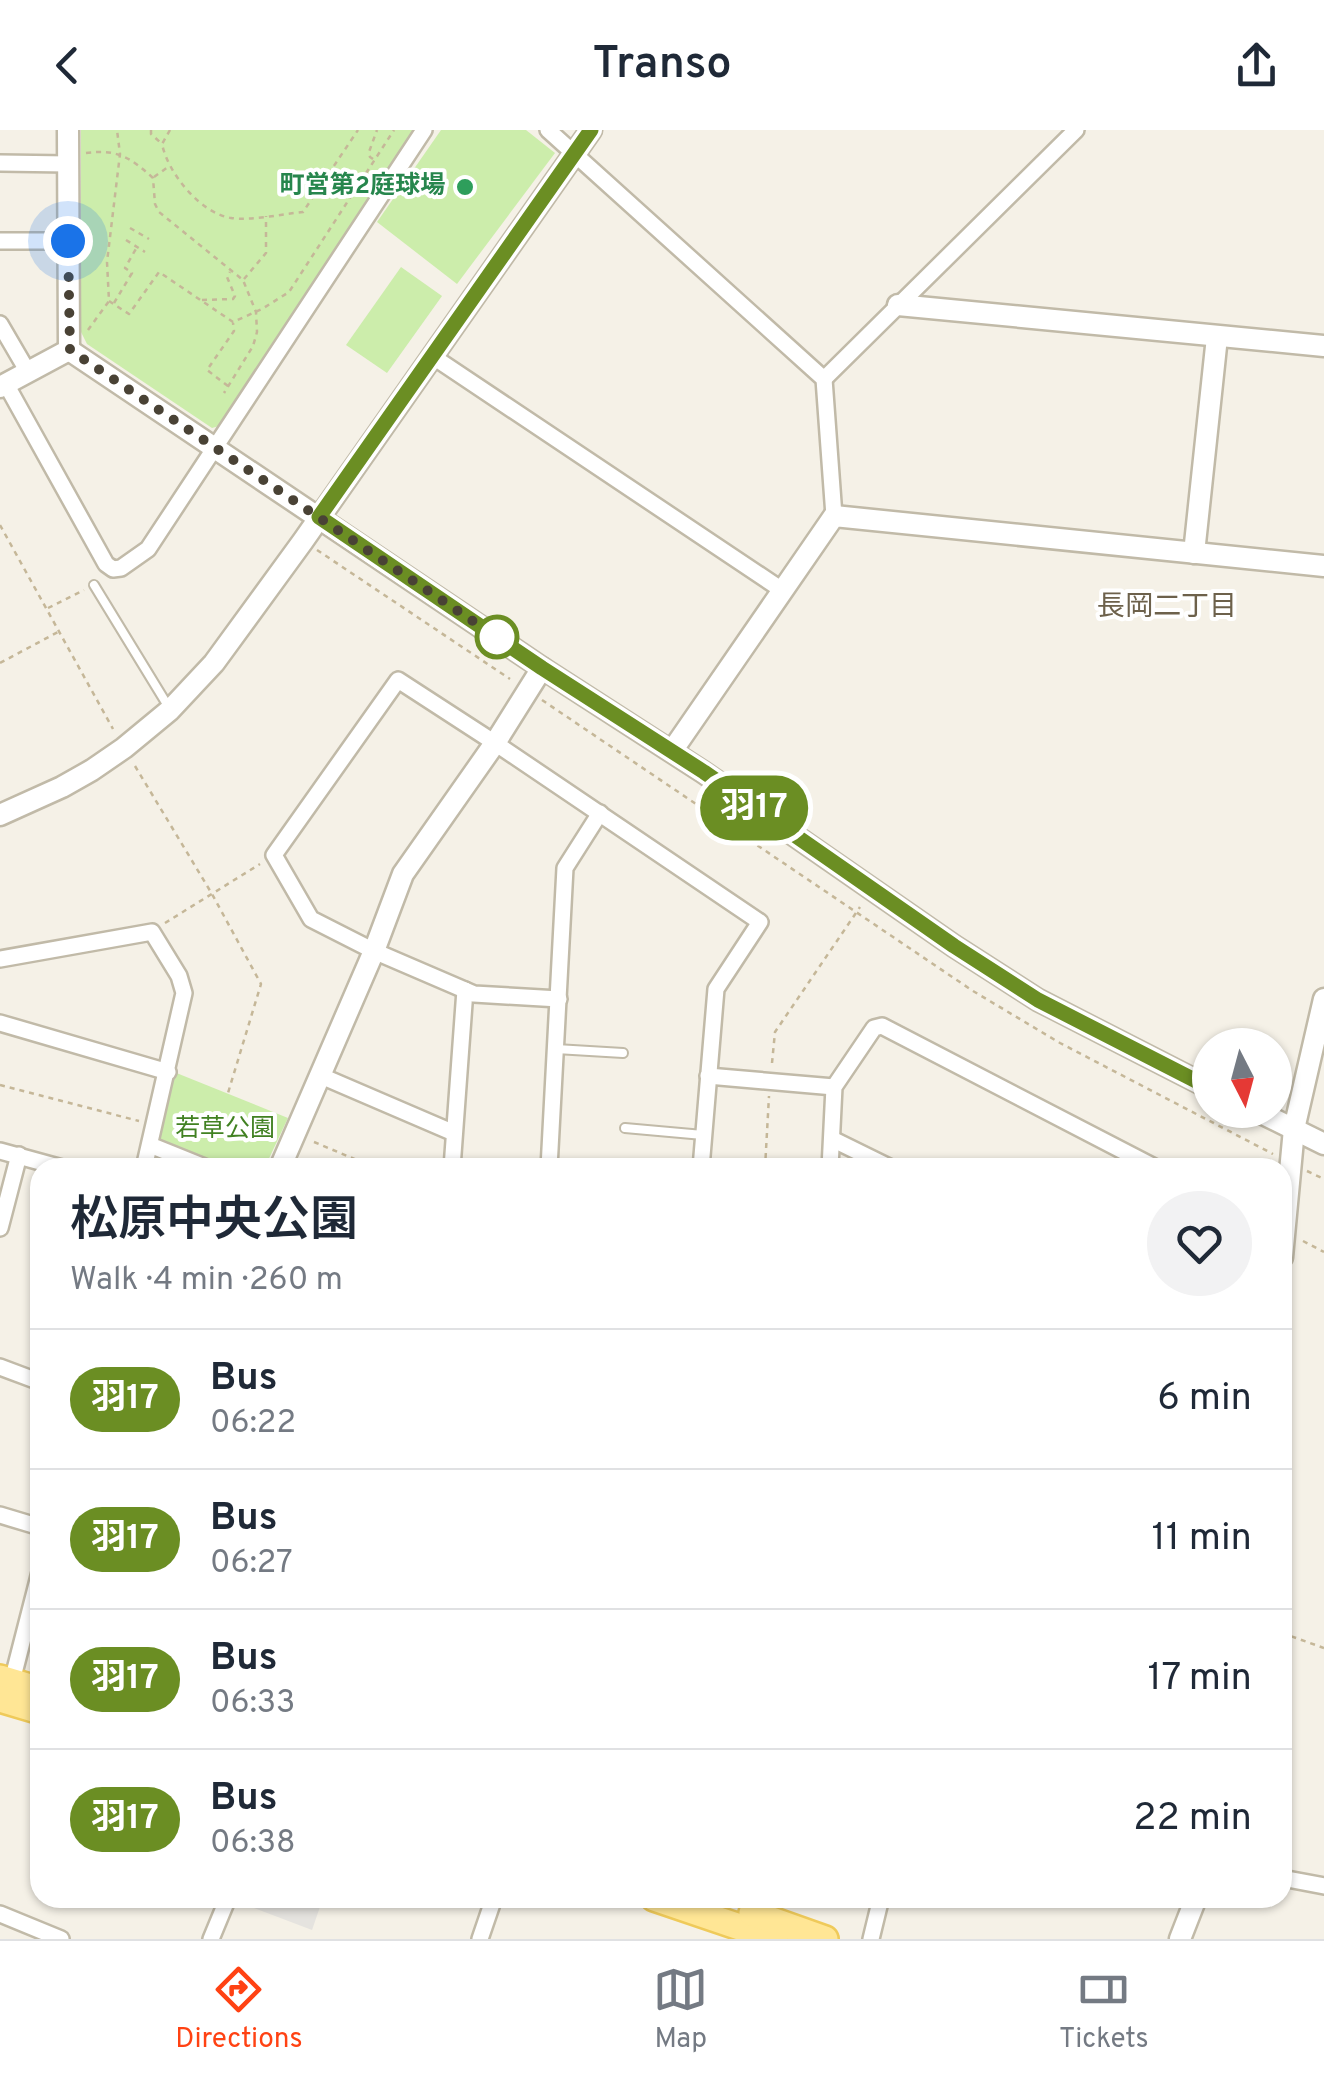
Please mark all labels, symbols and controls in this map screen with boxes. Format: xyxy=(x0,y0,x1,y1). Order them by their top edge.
text: Transo xyxy=(592,37,732,94)
icon: back xyxy=(40,38,95,93)
icon: share xyxy=(1229,38,1284,93)
place label: 町営第2庭球場 xyxy=(280,171,445,203)
marker: 町営第2庭球場 xyxy=(454,176,476,198)
your location xyxy=(43,216,93,266)
district label: 長岡二丁目 xyxy=(1097,590,1237,626)
unlabelled marker xyxy=(476,616,518,658)
line badge: 羽17 xyxy=(696,776,812,840)
text: 羽17 xyxy=(720,786,788,830)
north arrow xyxy=(1192,1028,1292,1128)
map controls xyxy=(1192,1028,1292,1128)
park label: 若草公園 xyxy=(175,1114,275,1146)
button: heart xyxy=(1147,1191,1252,1296)
text: 松原中央公園 xyxy=(70,1193,358,1253)
text: Walk · 4 min · 260 m xyxy=(70,1261,343,1301)
text: Bus xyxy=(210,1355,277,1404)
text: 6 min xyxy=(1157,1375,1252,1424)
text: 羽17 xyxy=(91,1377,159,1421)
text: 06:22 xyxy=(210,1404,296,1444)
text: Bus xyxy=(210,1495,277,1544)
text: 11 min xyxy=(1151,1515,1252,1564)
text: 羽17 xyxy=(91,1517,159,1561)
text: 06:27 xyxy=(210,1544,293,1584)
text: Bus xyxy=(210,1635,277,1684)
text: 17 min xyxy=(1147,1655,1252,1704)
text: 羽17 xyxy=(91,1657,159,1701)
text: 06:33 xyxy=(210,1684,295,1724)
text: Bus xyxy=(210,1775,277,1824)
text: 22 min xyxy=(1133,1795,1252,1844)
text: 羽17 xyxy=(91,1797,159,1841)
text: 06:38 xyxy=(210,1824,296,1864)
tab: Directions xyxy=(175,1962,303,2058)
tab: Map xyxy=(653,1962,708,2058)
tab: Tickets xyxy=(1059,1962,1149,2058)

